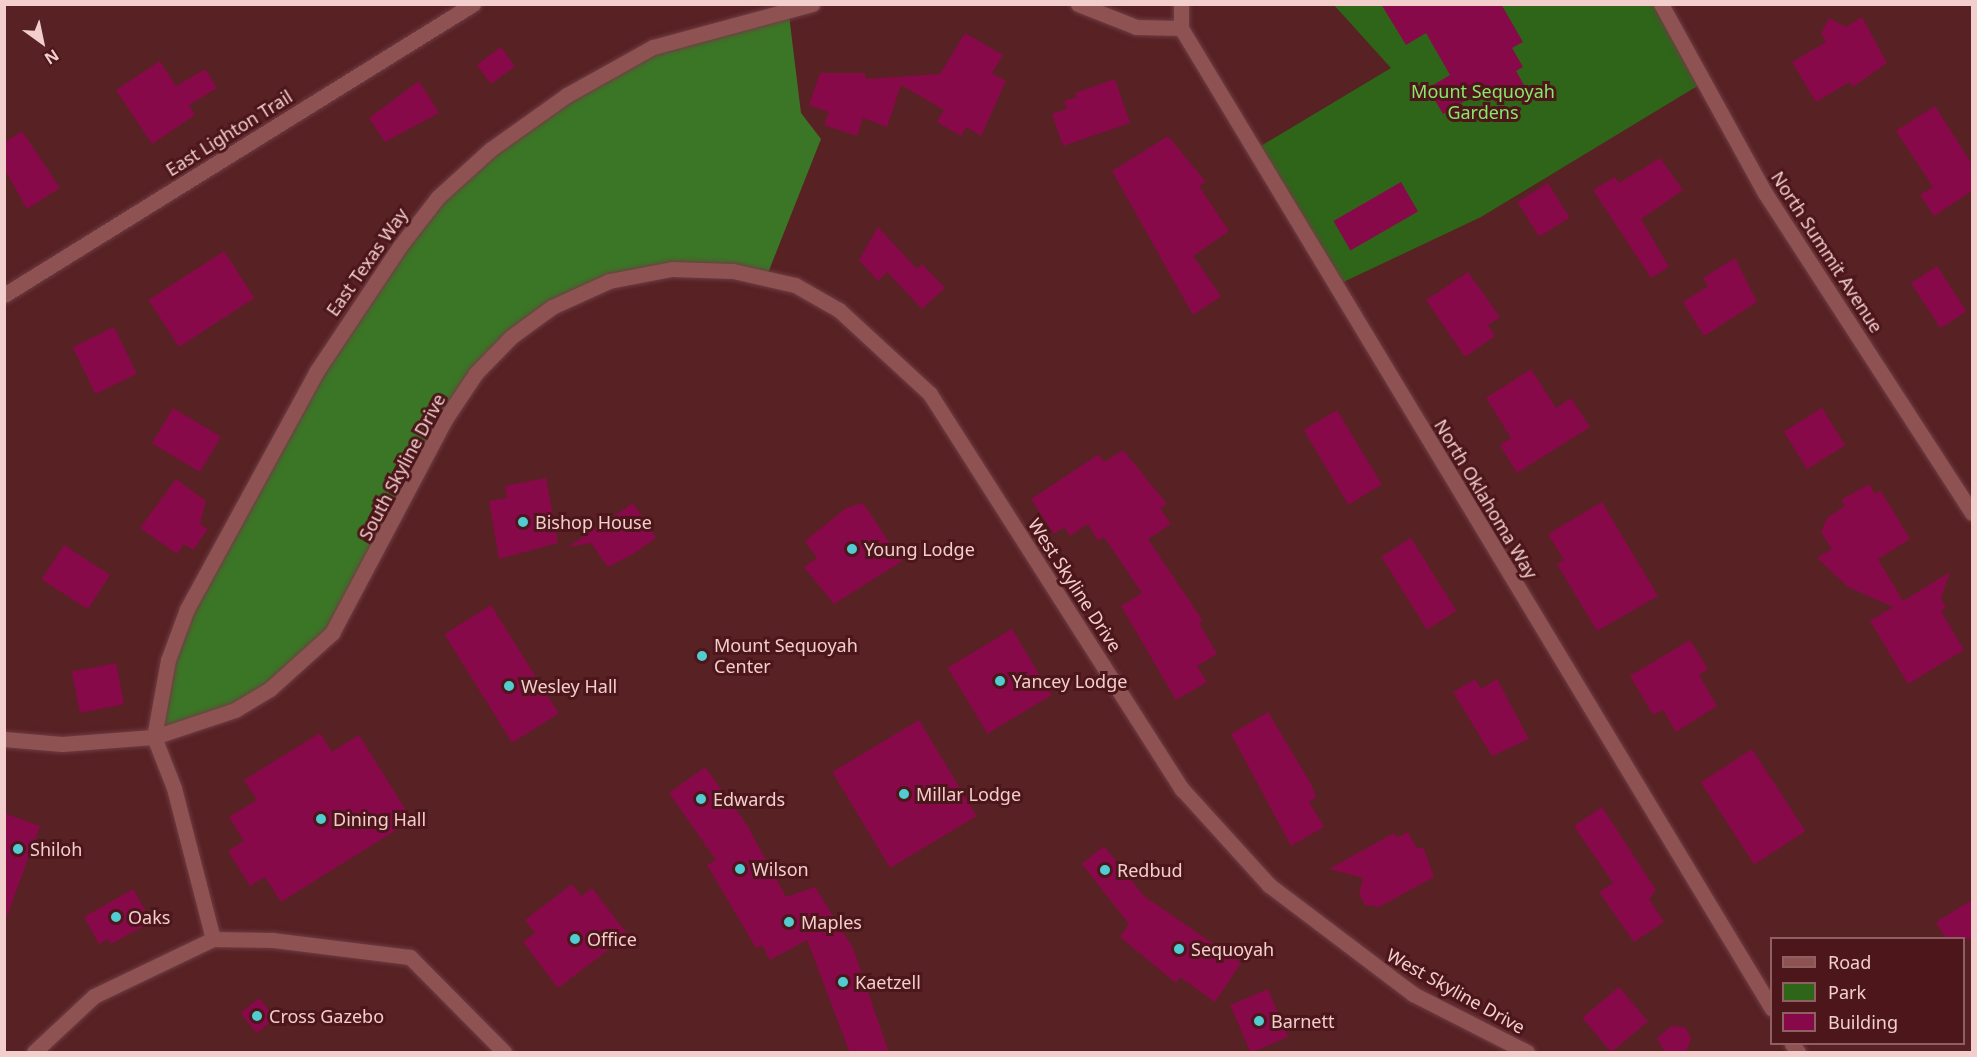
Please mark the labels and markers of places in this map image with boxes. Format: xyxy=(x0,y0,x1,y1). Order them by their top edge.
place label: Bishop House xyxy=(535,511,652,533)
marker: Bishop House xyxy=(516,515,530,529)
place label: Young Lodge xyxy=(864,538,975,560)
marker: Young Lodge xyxy=(845,542,859,556)
place label: Mount Sequoyah Center xyxy=(714,635,858,678)
marker: Mount Sequoyah Center xyxy=(695,649,709,663)
place label: Yancey Lodge xyxy=(1012,670,1127,692)
marker: Yancey Lodge xyxy=(993,674,1007,688)
place label: Wesley Hall xyxy=(521,675,617,697)
marker: Wesley Hall xyxy=(502,679,516,693)
place label: Millar Lodge xyxy=(916,783,1021,805)
marker: Millar Lodge xyxy=(897,787,911,801)
place label: Edwards xyxy=(713,788,785,810)
marker: Edwards xyxy=(694,792,708,806)
place label: Dining Hall xyxy=(333,808,426,830)
marker: Dining Hall xyxy=(314,812,328,826)
place label: Shiloh xyxy=(30,838,82,860)
marker: Shiloh xyxy=(11,842,25,856)
place label: Wilson xyxy=(752,858,809,880)
place label: Redbud xyxy=(1117,859,1183,881)
marker: Wilson xyxy=(733,862,747,876)
marker: Redbud xyxy=(1098,863,1112,877)
place label: Oaks xyxy=(128,906,170,928)
marker: Oaks xyxy=(109,910,123,924)
place label: Maples xyxy=(801,911,862,933)
marker: Maples xyxy=(782,915,796,929)
place label: Office xyxy=(587,928,637,950)
marker: Office xyxy=(568,932,582,946)
place label: Sequoyah xyxy=(1191,938,1274,960)
marker: Sequoyah xyxy=(1172,942,1186,956)
place label: Kaetzell xyxy=(855,971,921,993)
marker: Kaetzell xyxy=(836,975,850,989)
place label: Cross Gazebo xyxy=(269,1005,384,1027)
marker: Cross Gazebo xyxy=(250,1009,264,1023)
place label: Barnett xyxy=(1271,1010,1335,1032)
marker: Barnett xyxy=(1252,1014,1266,1028)

